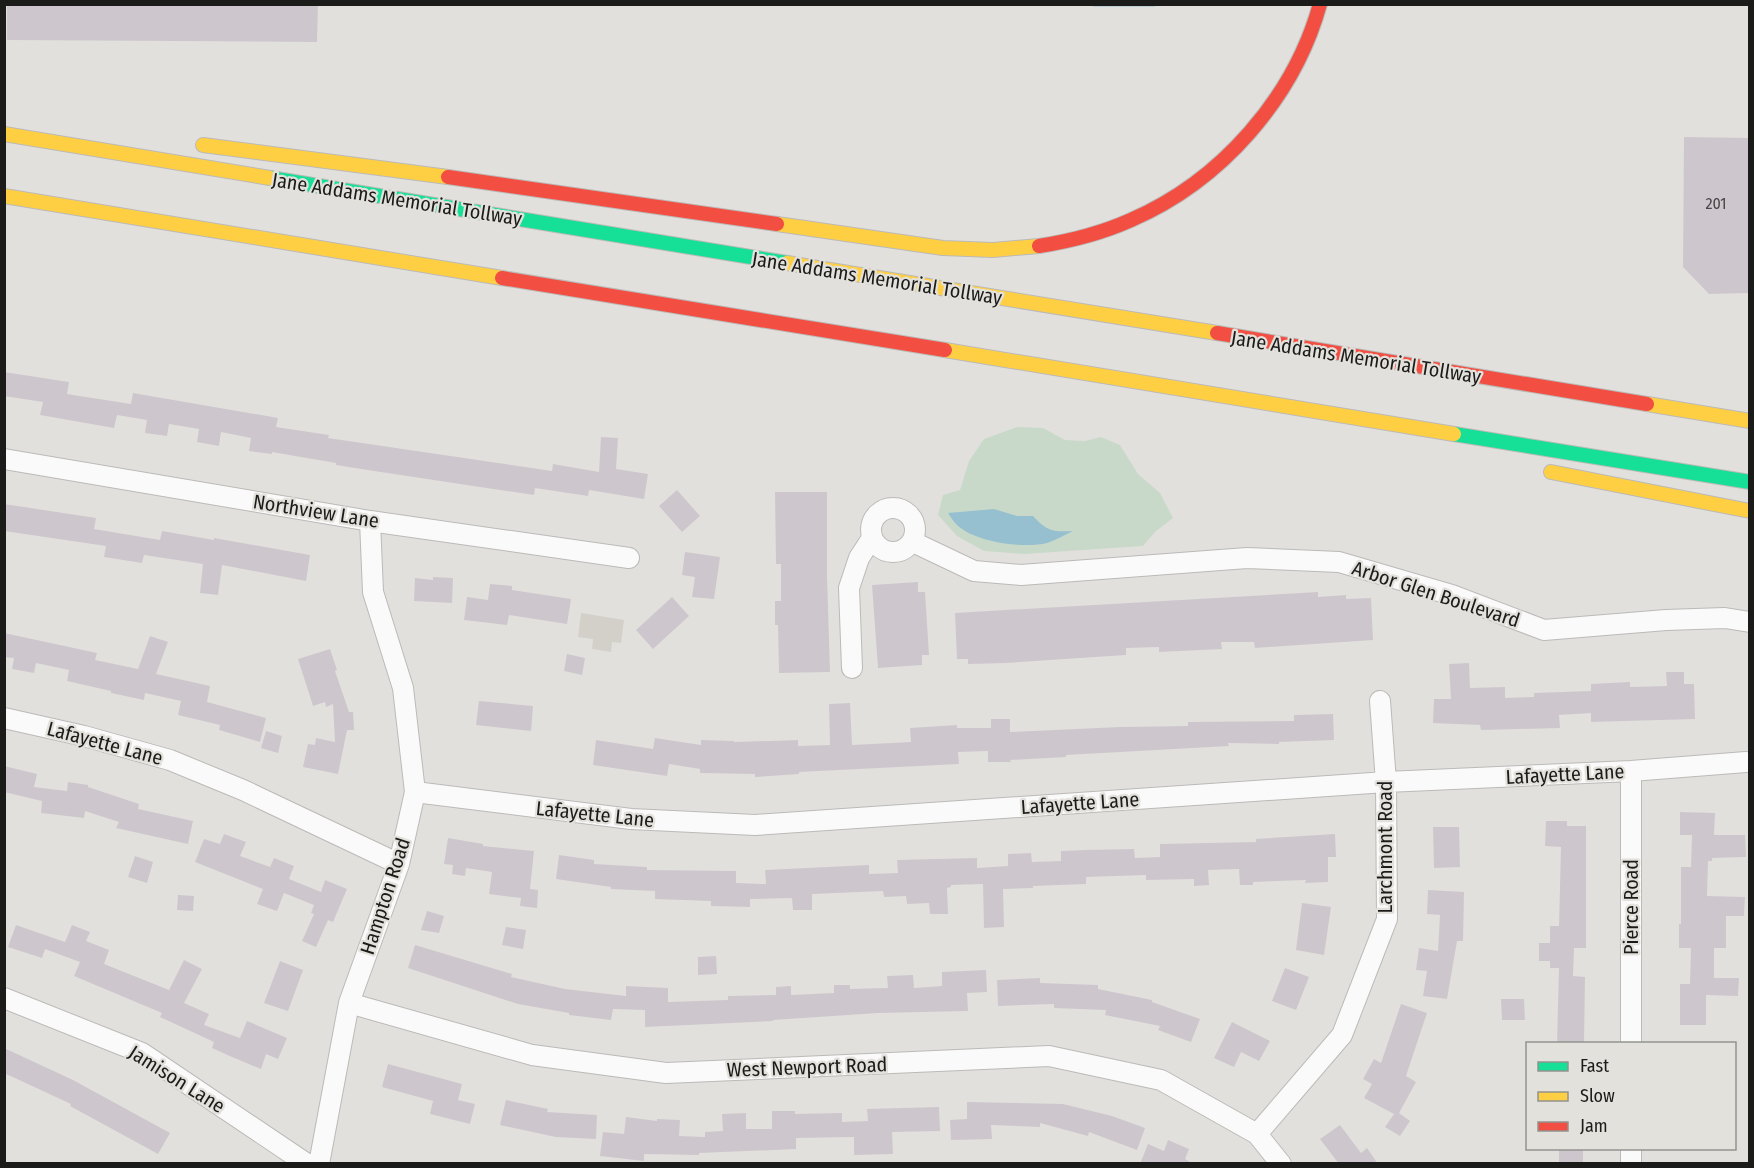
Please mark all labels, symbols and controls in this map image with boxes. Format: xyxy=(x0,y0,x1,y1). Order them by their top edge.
street label: Jane Addams Memorial Tollway xyxy=(270,167,524,231)
house number: 201 xyxy=(1705,194,1727,213)
street label: Jane Addams Memorial Tollway xyxy=(750,246,1004,310)
street label: Jane Addams Memorial Tollway xyxy=(1229,325,1483,389)
street label: Northview Lane xyxy=(251,489,381,533)
street label: Arbor Glen Boulevard xyxy=(1349,556,1523,632)
street label: Lafayette Lane xyxy=(45,716,165,770)
street label: Lafayette Lane xyxy=(1505,759,1625,789)
street label: Larchmont Road xyxy=(1373,780,1397,914)
street label: Lafayette Lane xyxy=(1020,787,1140,819)
street label: Lafayette Lane xyxy=(535,796,655,832)
street label: Hampton Road xyxy=(355,835,415,957)
street label: Pierce Road xyxy=(1619,859,1643,955)
street label: Jamison Lane xyxy=(124,1040,230,1118)
legend xyxy=(1526,1042,1736,1150)
street label: West Newport Road xyxy=(726,1052,888,1082)
text: Fast xyxy=(1580,1055,1609,1077)
text: Slow xyxy=(1580,1085,1615,1107)
text: Jam xyxy=(1580,1115,1608,1137)

